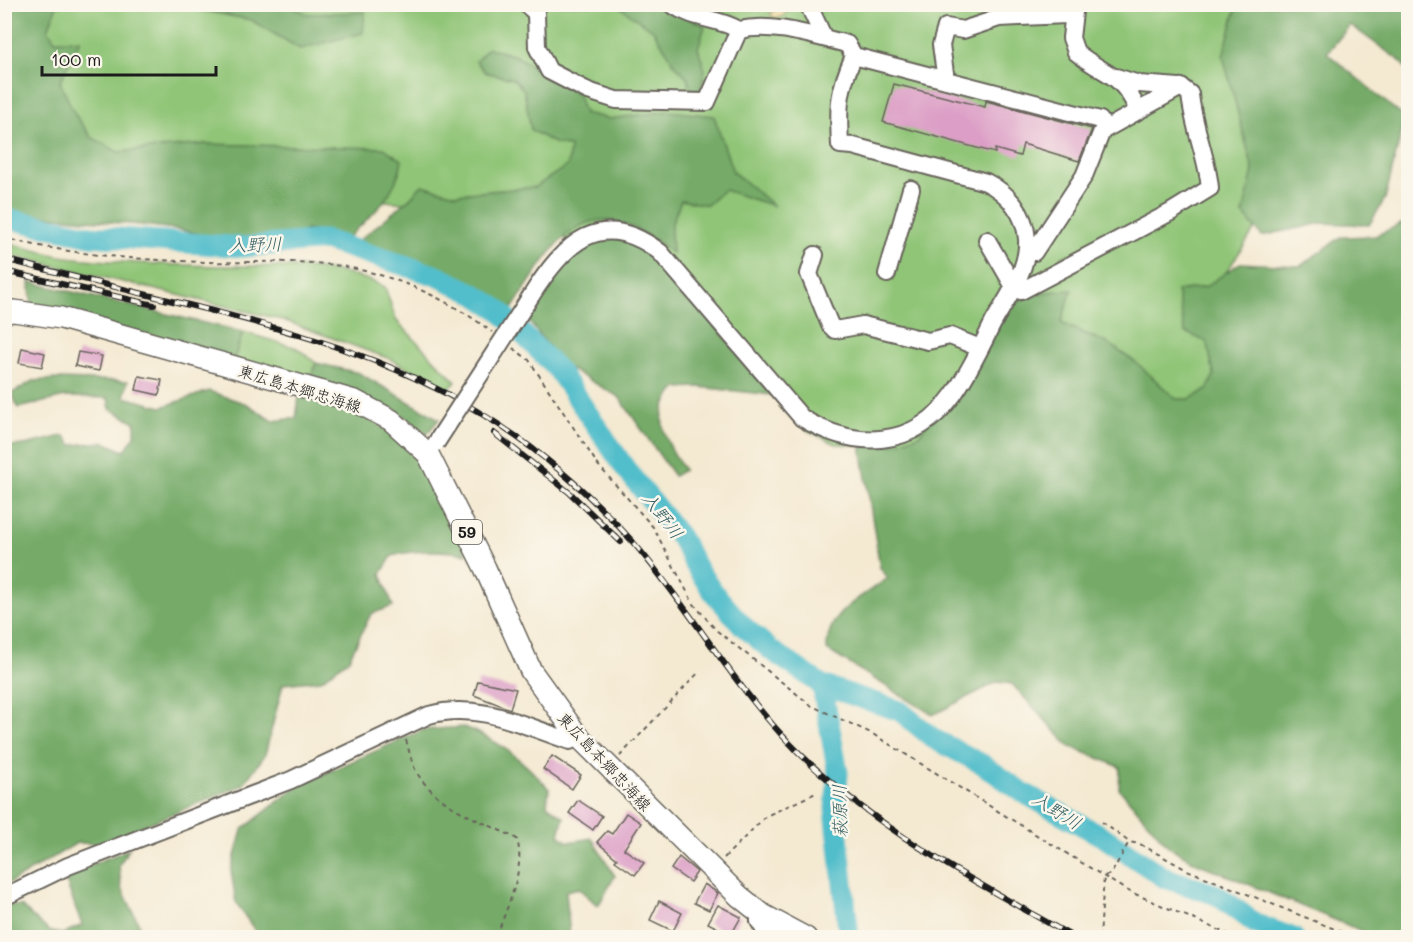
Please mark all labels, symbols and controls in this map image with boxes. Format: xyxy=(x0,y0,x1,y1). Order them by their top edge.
scale bar xyxy=(42,39,216,77)
text: 100 m xyxy=(51,47,101,71)
water label: 入野川 xyxy=(228,231,282,257)
street label: 東広島本郷忠海線 xyxy=(236,359,364,417)
water label: 入野川 xyxy=(637,486,689,544)
road number: 59 xyxy=(452,520,482,544)
street label: 東広島本郷忠海線 xyxy=(554,707,656,815)
water label: 萩原川 xyxy=(827,784,851,838)
water label: 入野川 xyxy=(1028,786,1086,834)

